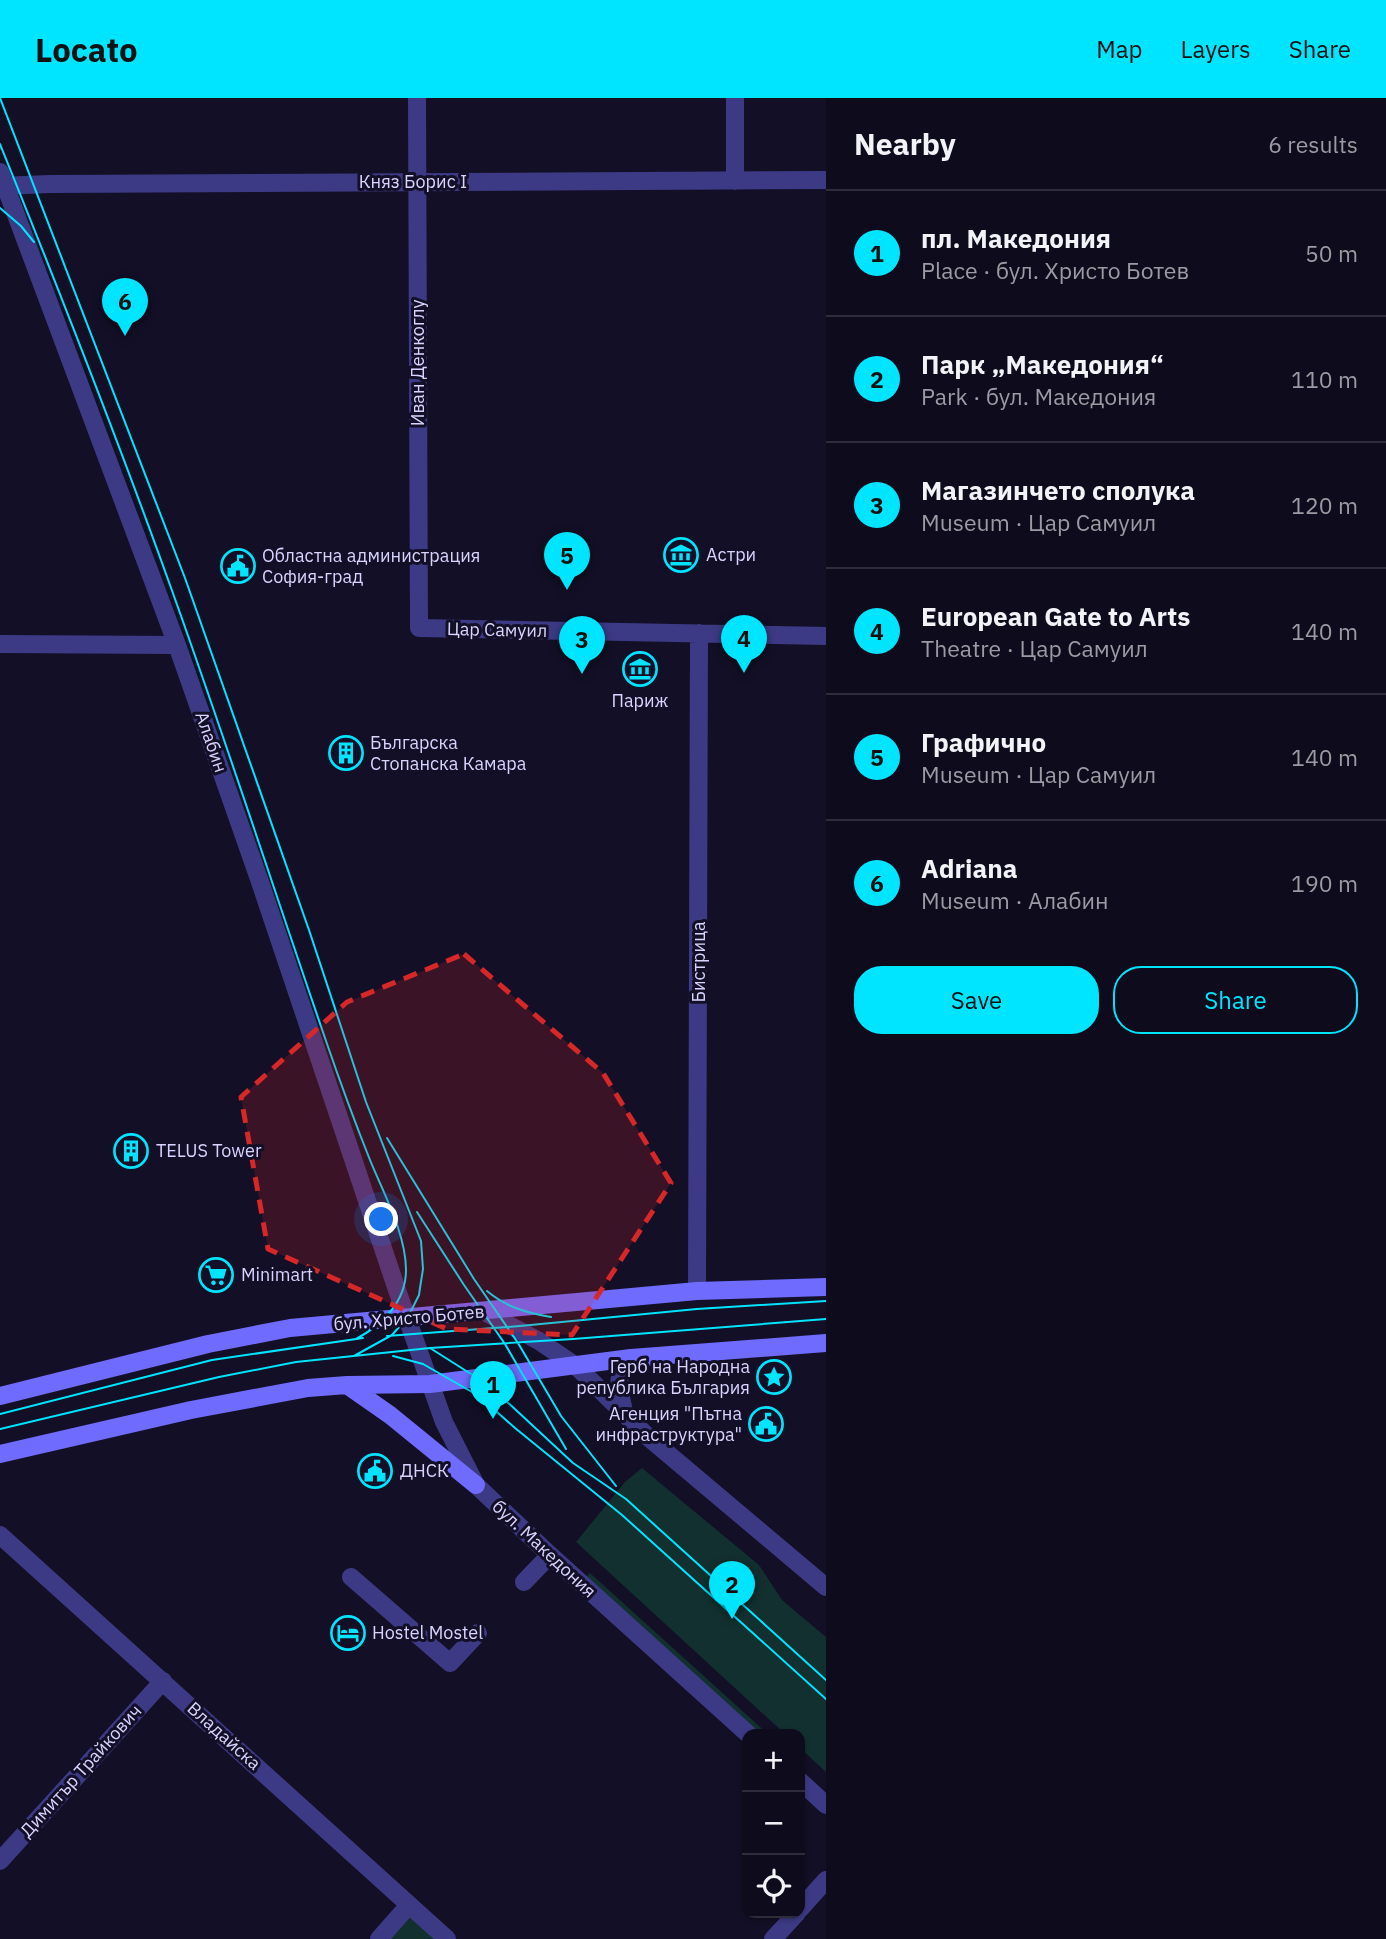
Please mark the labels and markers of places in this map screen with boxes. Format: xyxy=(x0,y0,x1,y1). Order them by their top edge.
pin: 6 xyxy=(102,278,148,336)
pin: 5 xyxy=(544,532,590,590)
museum icon: Астри xyxy=(662,536,700,574)
place label: Астри xyxy=(706,543,756,566)
place label: Областна администрация София-град xyxy=(262,544,480,588)
public building icon: Областна администрация София-град xyxy=(219,547,257,585)
pin: 4 xyxy=(721,615,767,673)
pin: 3 xyxy=(559,616,605,674)
museum icon: Париж xyxy=(621,650,659,688)
place label: Париж xyxy=(612,689,669,712)
place label: Българска Стопанска Камара xyxy=(370,731,527,775)
building icon: Българска Стопанска Камара xyxy=(327,734,365,772)
building icon: TELUS Tower xyxy=(112,1132,150,1170)
place label: TELUS Tower xyxy=(156,1139,262,1162)
supermarket icon: Minimart xyxy=(197,1256,235,1294)
place label: Minimart xyxy=(241,1263,313,1286)
place label: Герб на Народна република България xyxy=(576,1355,750,1399)
place icon: Герб на Народна република България xyxy=(755,1358,793,1396)
pin: 1 xyxy=(470,1361,516,1419)
place label: Агенция "Пътна инфраструктура" xyxy=(595,1402,742,1446)
public building icon: Агенция "Пътна инфраструктура" xyxy=(747,1405,785,1443)
public building icon: ДНСК xyxy=(356,1452,394,1490)
place label: ДНСК xyxy=(400,1459,449,1482)
pin: 2 xyxy=(709,1561,755,1619)
hotel icon: Hostel Mostel xyxy=(329,1614,367,1652)
place label: Hostel Mostel xyxy=(372,1621,483,1644)

